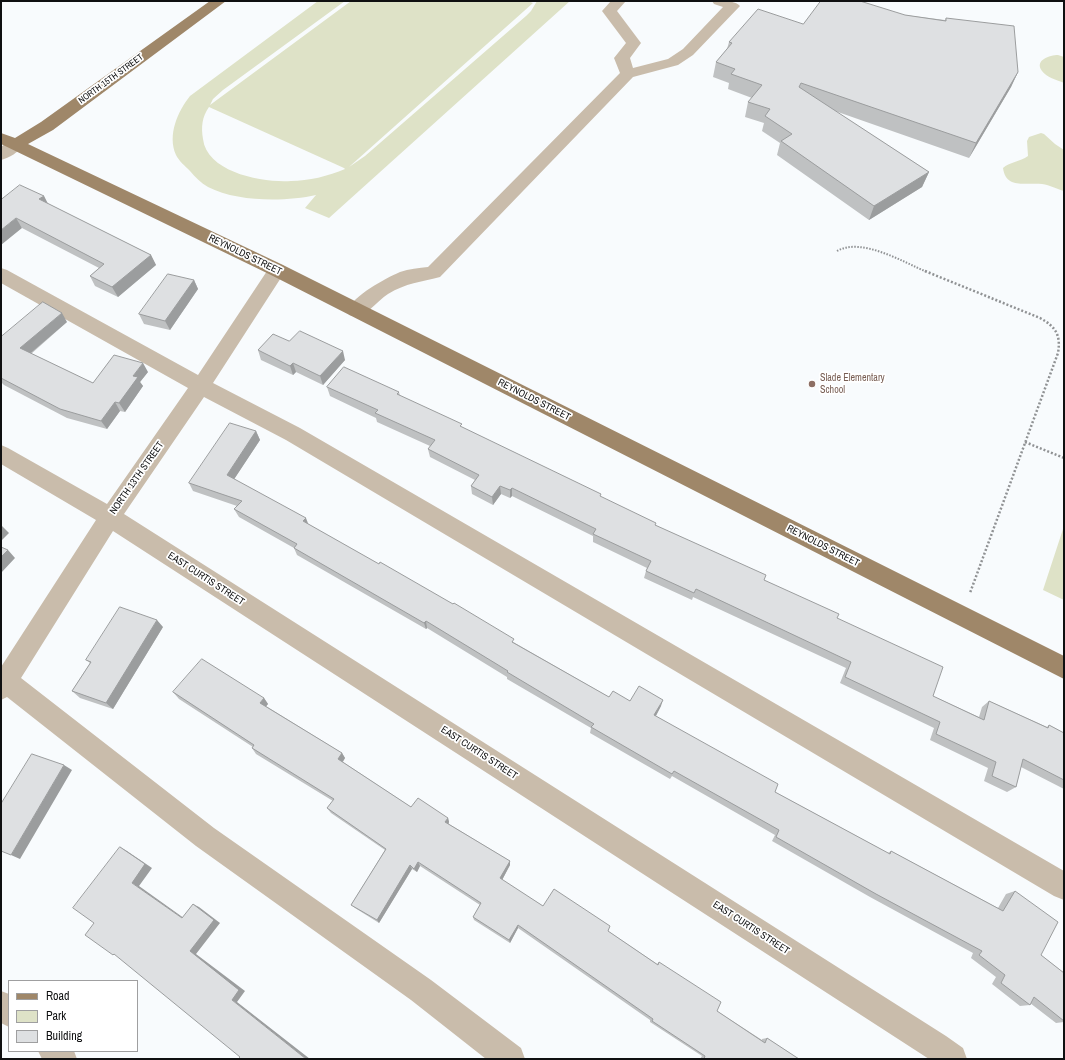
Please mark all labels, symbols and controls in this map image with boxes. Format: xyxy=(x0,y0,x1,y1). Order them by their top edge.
street label: NORTH 15TH STREET xyxy=(77,52,145,106)
street label: REYNOLDS STREET xyxy=(207,232,283,278)
place label: Slade Elementary School xyxy=(820,372,885,396)
street label: REYNOLDS STREET xyxy=(496,377,572,423)
marker: Slade Elementary School xyxy=(807,379,817,389)
street label: NORTH 13TH STREET xyxy=(107,439,167,517)
street label: REYNOLDS STREET xyxy=(785,523,861,569)
street label: EAST CURTIS STREET xyxy=(166,550,246,608)
street label: EAST CURTIS STREET xyxy=(439,724,519,782)
street label: EAST CURTIS STREET xyxy=(711,899,791,957)
legend xyxy=(8,980,138,1052)
text: Road xyxy=(46,988,70,1004)
text: Park xyxy=(46,1008,66,1024)
text: Building xyxy=(46,1028,82,1044)

